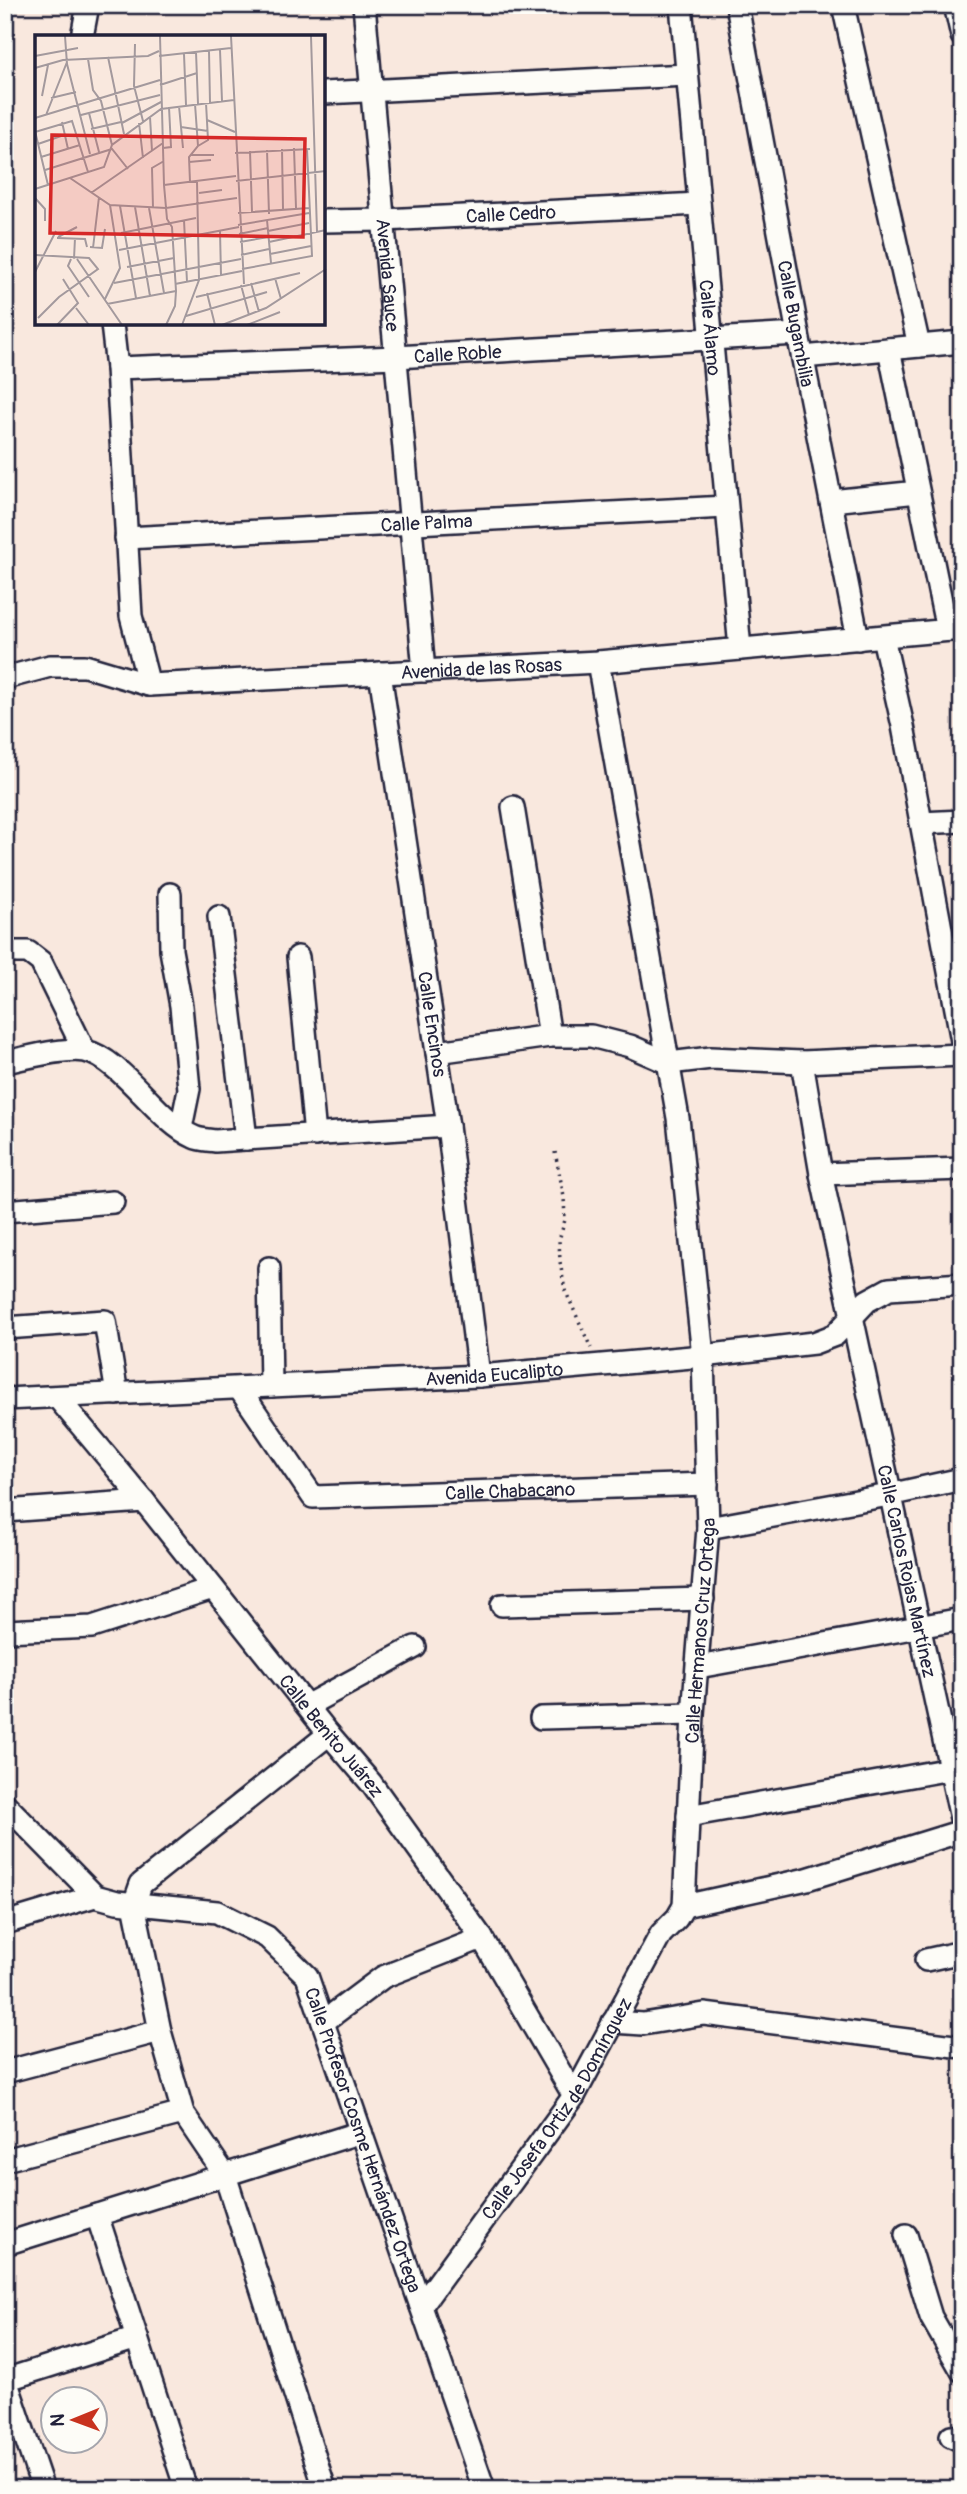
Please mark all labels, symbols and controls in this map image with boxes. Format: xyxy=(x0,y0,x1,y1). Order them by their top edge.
inset map xyxy=(35,35,326,326)
street label: Calle Cedro xyxy=(465,200,557,229)
street label: Avenida Sauce xyxy=(370,217,404,333)
street label: Calle Bugambilia xyxy=(772,259,819,389)
street label: Calle Álamo xyxy=(693,279,726,377)
street label: Calle Roble xyxy=(413,340,503,369)
street label: Calle Palma xyxy=(380,509,473,538)
street label: Avenida de las Rosas xyxy=(400,653,563,685)
street label: Calle Encinos xyxy=(412,970,452,1079)
street label: Avenida Eucalipto xyxy=(425,1358,564,1392)
street label: Calle Carlos Rojas Martínez xyxy=(872,1463,941,1680)
street label: Calle Chabacano xyxy=(445,1477,576,1506)
street label: Calle Hermanos Cruz Ortega xyxy=(681,1517,721,1744)
street label: Calle Benito Juárez xyxy=(273,1670,388,1802)
street label: Calle Profesor Cosme Hernández Ortega xyxy=(299,1984,426,2296)
street label: Calle Josefa Ortiz de Domínguez xyxy=(477,1994,638,2225)
north arrow xyxy=(38,2386,108,2456)
text: N xyxy=(46,2414,70,2427)

